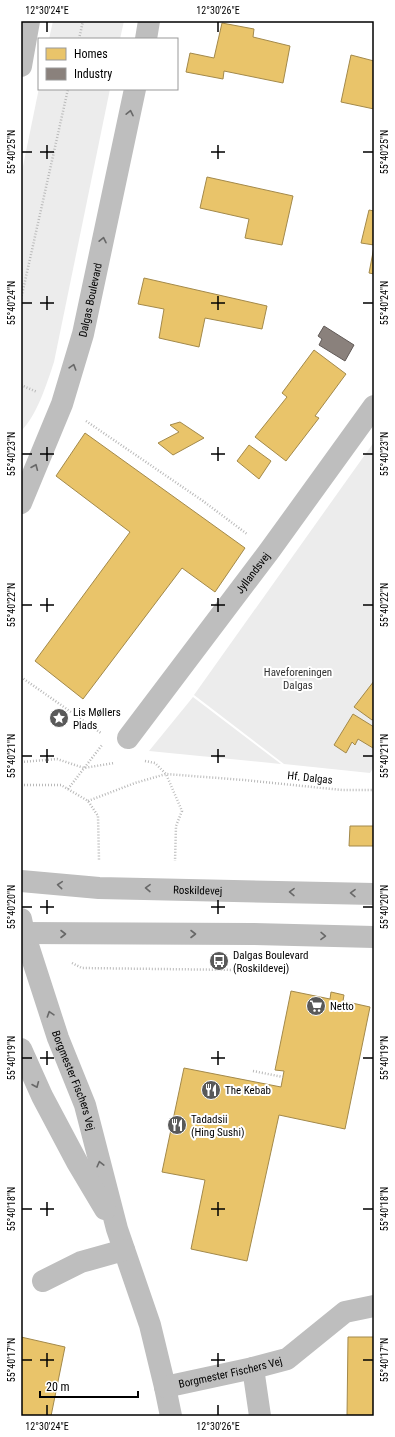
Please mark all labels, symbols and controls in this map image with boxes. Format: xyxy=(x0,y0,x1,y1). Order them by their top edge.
text: 12°30'24"E xyxy=(25,5,69,16)
text: 12°30'26"E xyxy=(196,5,240,16)
legend xyxy=(38,38,178,90)
text: Homes xyxy=(74,47,108,61)
text: Industry xyxy=(74,67,112,81)
one-way arrow xyxy=(125,110,134,116)
text: 55°40'25"N xyxy=(6,130,17,174)
text: 55°40'25"N xyxy=(379,130,390,174)
one-way arrow xyxy=(99,237,107,244)
street label: Dalgas Boulevard xyxy=(76,262,104,338)
text: 55°40'24"N xyxy=(6,281,17,325)
text: 55°40'24"N xyxy=(379,281,390,325)
one-way arrow xyxy=(68,364,77,371)
text: 55°40'23"N xyxy=(6,432,17,476)
text: 55°40'23"N xyxy=(379,432,390,476)
one-way arrow xyxy=(31,463,39,470)
street label: Jyllandsvej xyxy=(233,550,273,596)
text: 55°40'22"N xyxy=(6,583,17,627)
text: 55°40'22"N xyxy=(379,583,390,627)
park label: Haveforeningen Dalgas xyxy=(264,666,332,692)
place label: Lis Møllers Plads xyxy=(73,706,121,732)
place icon: Lis Møllers Plads xyxy=(48,707,70,729)
text: 55°40'21"N xyxy=(6,734,17,778)
text: 55°40'21"N xyxy=(379,734,390,778)
street label: Hf. Dalgas xyxy=(287,769,333,787)
one-way arrow xyxy=(57,880,63,889)
street label: Roskildevej xyxy=(173,883,222,897)
one-way arrow xyxy=(145,884,151,892)
text: 55°40'20"N xyxy=(6,885,17,929)
text: 55°40'20"N xyxy=(379,885,390,929)
one-way arrow xyxy=(289,888,295,897)
one-way arrow xyxy=(350,889,356,898)
one-way arrow xyxy=(60,930,66,938)
one-way arrow xyxy=(190,930,196,938)
one-way arrow xyxy=(320,932,326,940)
place label: Dalgas Boulevard (Roskildevej) xyxy=(233,949,308,975)
bus stop icon: Dalgas Boulevard (Roskildevej) xyxy=(208,950,230,972)
supermarket icon: Netto xyxy=(305,995,327,1017)
place label: Netto xyxy=(330,1000,354,1013)
one-way arrow xyxy=(46,1011,55,1018)
street label: Borgmester Fischers Vej xyxy=(49,1029,98,1132)
text: 55°40'19"N xyxy=(6,1036,17,1080)
text: 55°40'19"N xyxy=(379,1036,390,1080)
restaurant icon: The Kebab xyxy=(200,1079,222,1101)
one-way arrow xyxy=(32,1081,40,1088)
place label: The Kebab xyxy=(225,1084,271,1097)
place label: Tadadsii (Hing Sushi) xyxy=(191,1113,244,1139)
restaurant icon: Tadadsii (Hing Sushi) xyxy=(166,1114,188,1136)
one-way arrow xyxy=(97,1161,105,1167)
text: 55°40'18"N xyxy=(6,1187,17,1231)
text: 55°40'18"N xyxy=(379,1187,390,1231)
text: 55°40'17"N xyxy=(6,1338,17,1382)
text: 55°40'17"N xyxy=(379,1338,390,1382)
street label: Borgmester Fischers Vej xyxy=(177,1354,284,1390)
scale bar xyxy=(40,1373,138,1399)
text: 20 m xyxy=(46,1380,70,1394)
text: 12°30'24"E xyxy=(25,1421,69,1432)
text: 12°30'26"E xyxy=(196,1421,240,1432)

